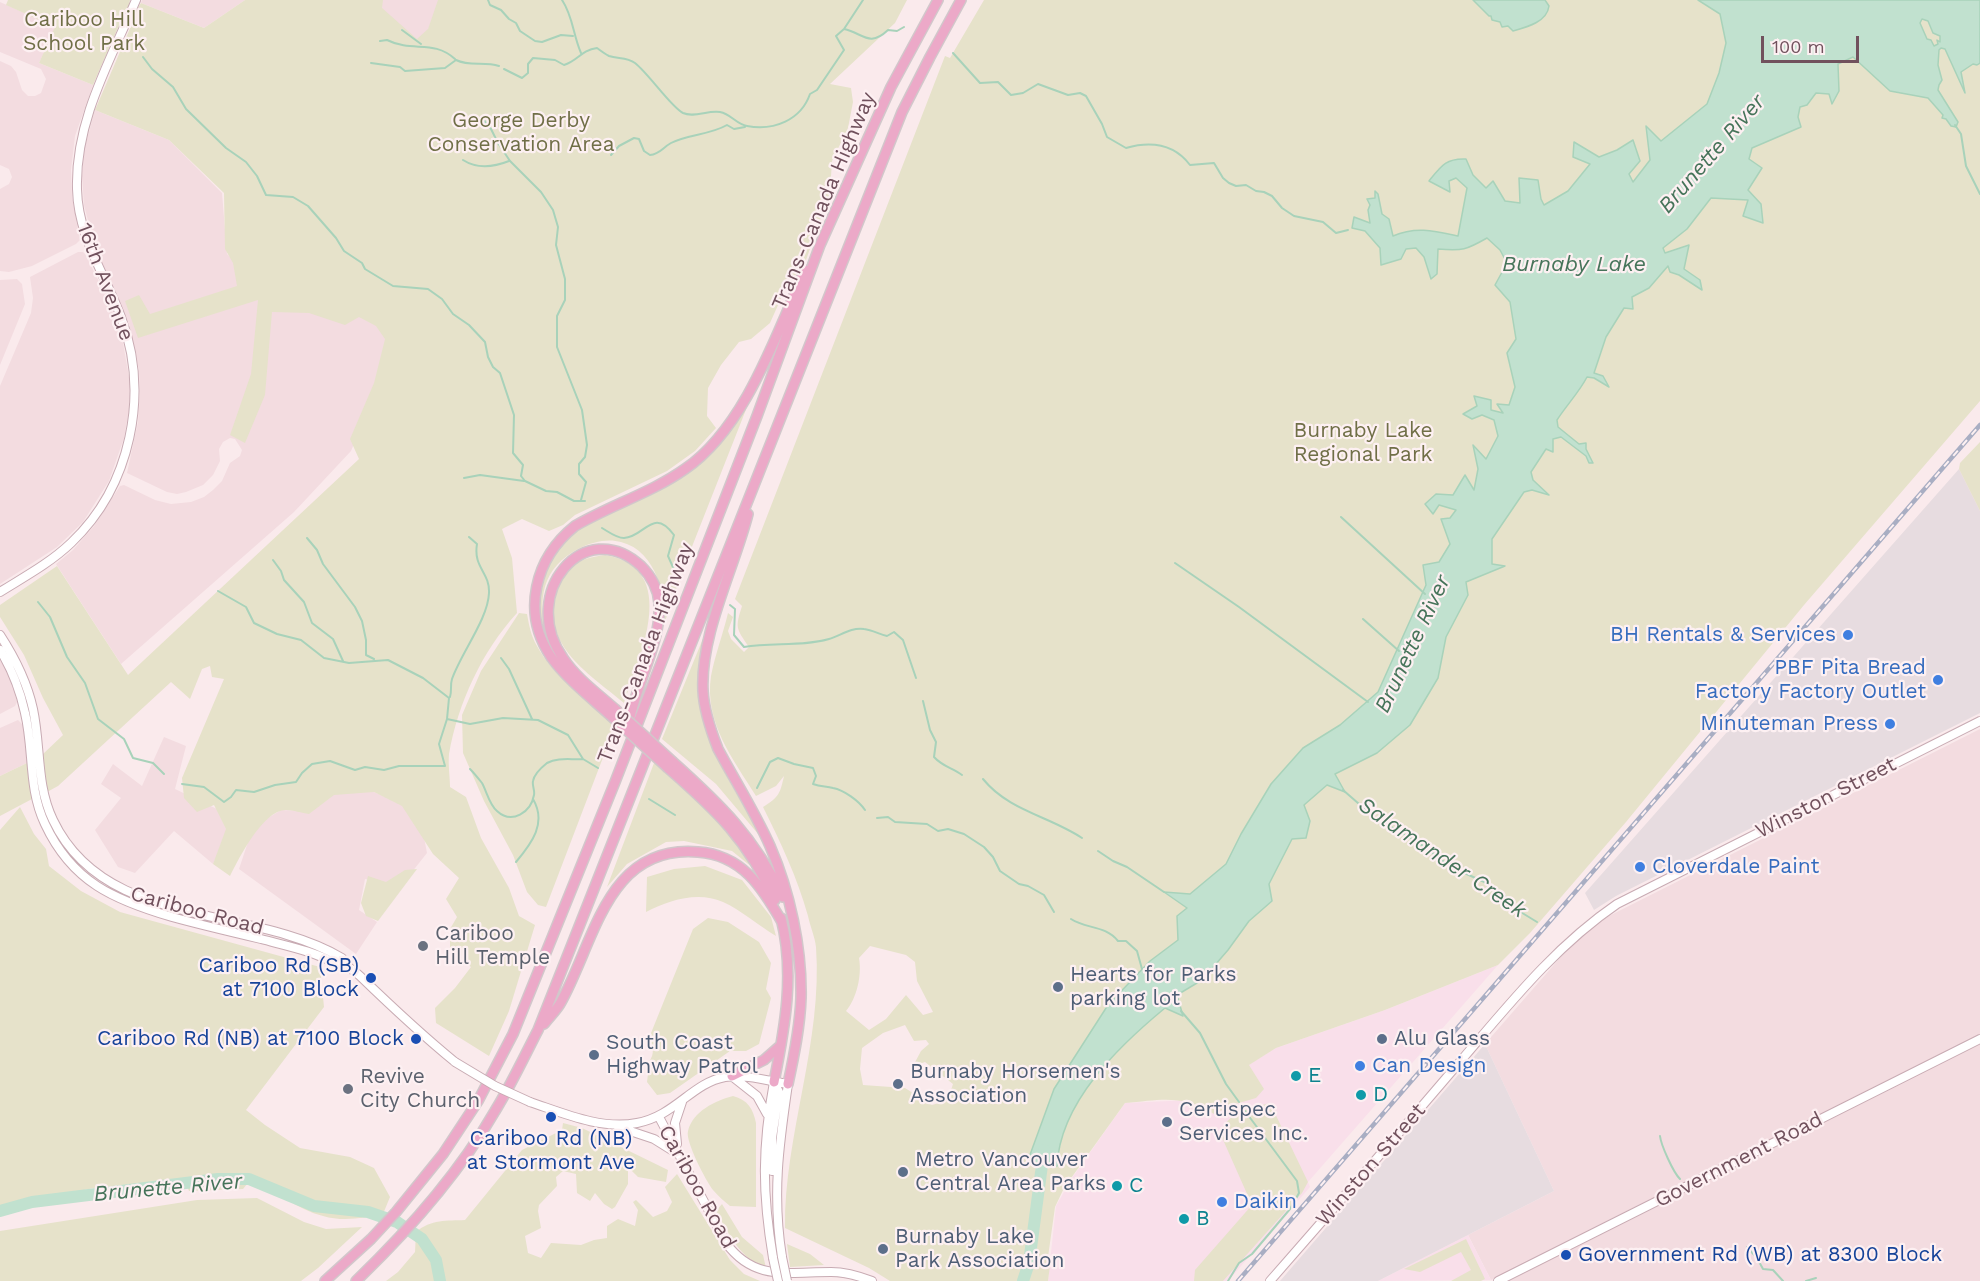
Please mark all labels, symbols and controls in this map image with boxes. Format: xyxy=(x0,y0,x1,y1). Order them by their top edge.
park label: Cariboo Hill School Park xyxy=(23,7,145,57)
scale bar xyxy=(1764,24,1862,62)
text: 100 m xyxy=(1772,36,1825,57)
street label: Trans-Canada Highway xyxy=(767,88,881,314)
water label: Brunette River xyxy=(1653,89,1771,219)
park label: George Derby Conservation Area xyxy=(427,108,615,158)
street label: 16th Avenue xyxy=(71,220,139,344)
water label: Burnaby Lake xyxy=(1502,252,1646,278)
park label: Burnaby Lake Regional Park xyxy=(1293,418,1433,468)
street label: Trans-Canada Highway xyxy=(592,539,700,767)
water label: Brunette River xyxy=(1370,571,1456,717)
place label: BH Rentals & Services xyxy=(1610,622,1836,648)
marker: BH Rentals & Services xyxy=(1841,628,1855,642)
place label: PBF Pita Bread Factory Factory Outlet xyxy=(1695,655,1926,705)
marker: PBF Pita Bread Factory Factory Outlet xyxy=(1931,673,1945,687)
place label: Minuteman Press xyxy=(1700,711,1878,737)
marker: Minuteman Press xyxy=(1883,717,1897,731)
street label: Winston Street xyxy=(1751,752,1901,844)
water label: Salamander Creek xyxy=(1353,792,1531,924)
place label: Cloverdale Paint xyxy=(1652,854,1819,880)
marker: Cloverdale Paint xyxy=(1633,860,1647,874)
street label: Cariboo Road xyxy=(127,881,267,941)
place label: Cariboo Hill Temple xyxy=(435,921,550,971)
marker: Cariboo Hill Temple xyxy=(416,939,430,953)
place label: Cariboo Rd (SB) at 7100 Block xyxy=(198,953,359,1003)
place label: Hearts for Parks parking lot xyxy=(1070,962,1237,1012)
marker: Cariboo Rd (SB) at 7100 Block xyxy=(364,971,378,985)
marker: Hearts for Parks parking lot xyxy=(1051,980,1065,994)
place label: Cariboo Rd (NB) at 7100 Block xyxy=(97,1026,404,1052)
place label: Alu Glass xyxy=(1394,1026,1490,1052)
place label: South Coast Highway Patrol xyxy=(606,1030,758,1080)
marker: Cariboo Rd (NB) at 7100 Block xyxy=(409,1032,423,1046)
marker: Alu Glass xyxy=(1375,1032,1389,1046)
marker: South Coast Highway Patrol xyxy=(587,1048,601,1062)
place label: Can Design xyxy=(1372,1053,1487,1079)
place label: Burnaby Horsemen's Association xyxy=(910,1059,1120,1109)
marker: Can Design xyxy=(1353,1059,1367,1073)
place label: E xyxy=(1308,1063,1321,1089)
place label: Revive City Church xyxy=(360,1064,480,1114)
marker: E xyxy=(1289,1069,1303,1083)
marker: Burnaby Horsemen's Association xyxy=(891,1077,905,1091)
marker: Revive City Church xyxy=(341,1082,355,1096)
place label: D xyxy=(1373,1082,1388,1108)
marker: D xyxy=(1354,1088,1368,1102)
place label: Certispec Services Inc. xyxy=(1179,1097,1308,1147)
street label: Winston Street xyxy=(1311,1098,1431,1232)
street label: Government Road xyxy=(1651,1107,1827,1213)
marker: Cariboo Rd (NB) at Stormont Ave xyxy=(544,1110,558,1124)
marker: Certispec Services Inc. xyxy=(1160,1115,1174,1129)
street label: Cariboo Road xyxy=(653,1121,741,1253)
place label: Cariboo Rd (NB) at Stormont Ave xyxy=(467,1126,635,1176)
place label: Metro Vancouver Central Area Parks xyxy=(915,1147,1106,1197)
marker: Metro Vancouver Central Area Parks xyxy=(896,1165,910,1179)
water label: Brunette River xyxy=(93,1168,243,1208)
place label: C xyxy=(1129,1173,1143,1199)
marker: C xyxy=(1110,1179,1124,1193)
place label: Daikin xyxy=(1234,1189,1297,1215)
marker: Daikin xyxy=(1215,1195,1229,1209)
place label: B xyxy=(1196,1206,1210,1232)
marker: B xyxy=(1177,1212,1191,1226)
place label: Burnaby Lake Park Association xyxy=(895,1224,1065,1274)
marker: Burnaby Lake Park Association xyxy=(876,1242,890,1256)
place label: Government Rd (WB) at 8300 Block xyxy=(1578,1242,1942,1268)
marker: Government Rd (WB) at 8300 Block xyxy=(1559,1248,1573,1262)

